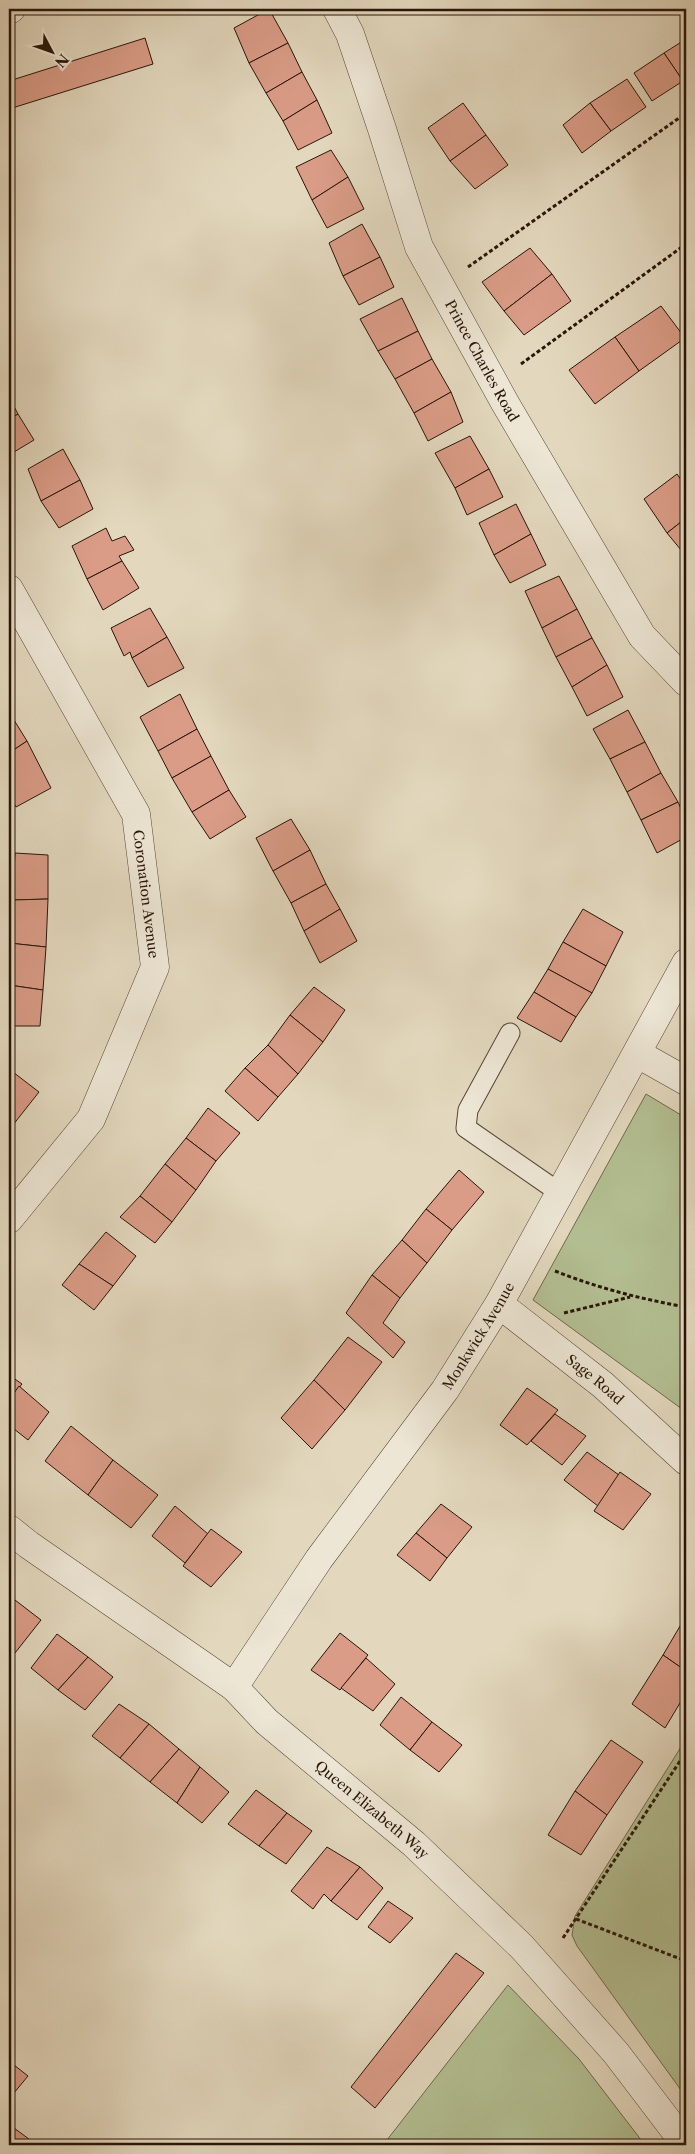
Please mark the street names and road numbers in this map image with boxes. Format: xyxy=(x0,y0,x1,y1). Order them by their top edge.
street label: Prince Charles Road xyxy=(441,297,523,425)
street label: Coronation Avenue xyxy=(129,829,163,959)
street label: Monkwick Avenue xyxy=(438,1279,518,1393)
street label: Sage Road xyxy=(562,1351,628,1409)
street label: Queen Elizabeth Way xyxy=(311,1757,433,1863)

